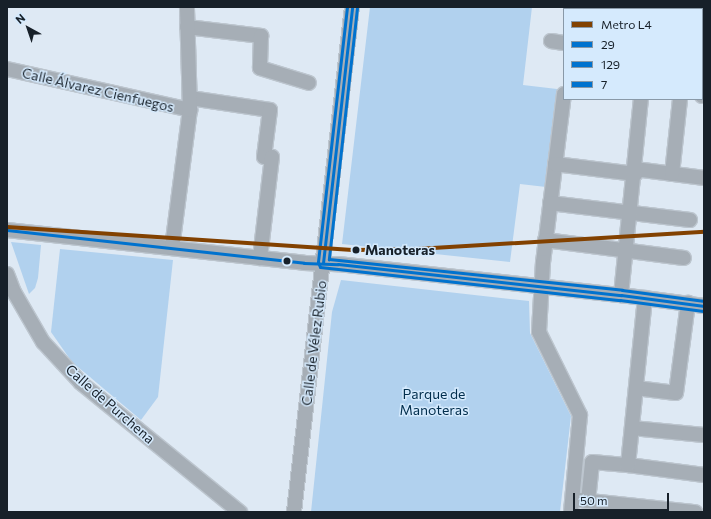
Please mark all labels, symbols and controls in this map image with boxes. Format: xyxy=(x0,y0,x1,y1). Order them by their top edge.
north arrow xyxy=(8,8,48,48)
legend xyxy=(563,8,703,100)
text: N xyxy=(13,11,27,26)
text: Metro L4 xyxy=(601,17,652,31)
text: 29 xyxy=(601,37,615,51)
text: 129 xyxy=(601,57,620,71)
street label: Calle Álvarez Cienfuegos xyxy=(20,64,176,116)
text: 7 xyxy=(601,77,607,91)
place label: Manoteras xyxy=(365,242,435,258)
marker: Manoteras xyxy=(350,244,362,256)
unlabelled marker xyxy=(282,256,292,266)
street label: Calle de Vélez Rubio xyxy=(298,279,330,407)
street label: Calle de Purchena xyxy=(62,361,158,447)
park label: Parque de Manoteras xyxy=(399,386,469,418)
scale bar xyxy=(575,485,671,511)
text: 50 m xyxy=(580,493,608,507)

